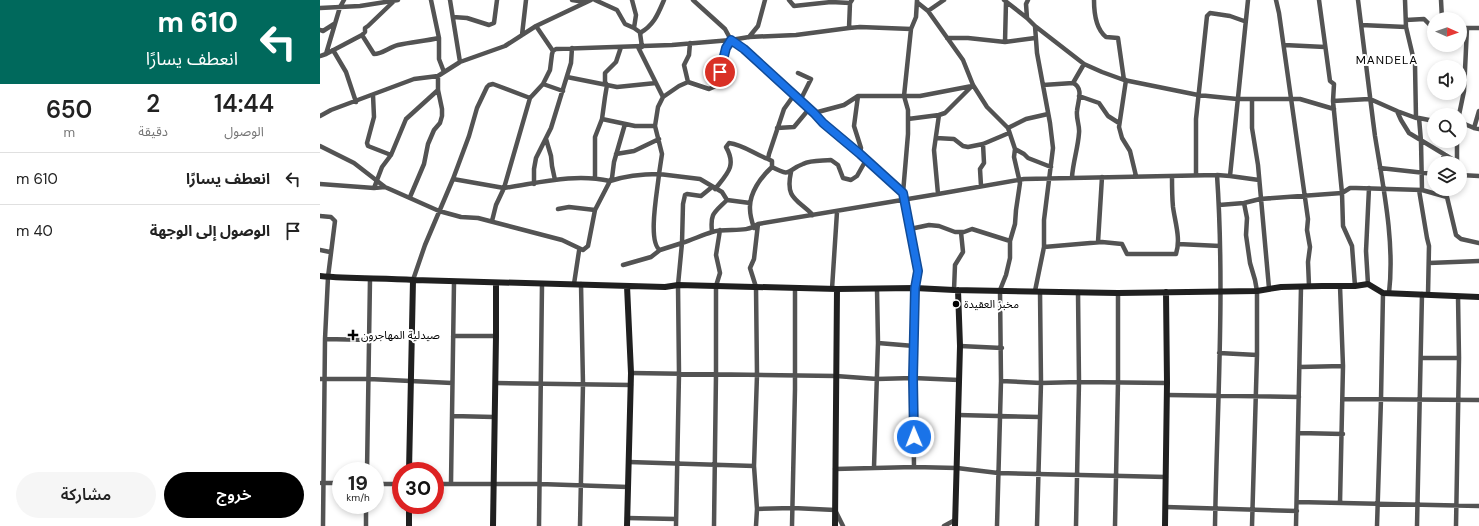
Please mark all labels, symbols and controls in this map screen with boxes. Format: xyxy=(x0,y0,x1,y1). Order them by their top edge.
text: 610 m xyxy=(157,4,238,41)
north arrow xyxy=(1427,12,1467,52)
map controls xyxy=(1427,12,1467,196)
icon: left xyxy=(252,16,304,68)
text: انعطف يسارًا xyxy=(146,47,238,71)
district label: MANDELA xyxy=(1356,52,1418,68)
pin xyxy=(703,55,737,89)
button: sound xyxy=(1427,60,1467,100)
icon: arrive xyxy=(709,61,731,83)
text: 2 xyxy=(146,88,160,119)
text: 14:44 xyxy=(214,88,274,119)
text: 650 xyxy=(46,94,92,125)
button: search xyxy=(1427,108,1467,148)
text: دقيقة xyxy=(138,123,168,140)
text: الوصول xyxy=(224,123,264,140)
text: m xyxy=(63,124,75,141)
button: layers xyxy=(1427,156,1467,196)
icon: left xyxy=(282,168,304,190)
text: 610 m xyxy=(16,169,58,189)
text: انعطف يسارًا xyxy=(186,169,270,189)
icon: arrive xyxy=(282,220,304,242)
text: 40 m xyxy=(16,221,53,241)
text: الوصول إلى الوجهة xyxy=(150,221,270,241)
place label: مخبز العقيدة xyxy=(964,297,1019,311)
marker: مخبز العقيدة xyxy=(951,299,961,309)
place label: صيدلية المهاجرون xyxy=(361,328,440,342)
marker: صيدلية المهاجرون xyxy=(348,330,358,340)
position arrow xyxy=(893,416,935,458)
speed limit sign: 30 xyxy=(392,462,444,514)
text: 19 xyxy=(348,470,368,496)
button: مشاركة xyxy=(16,472,156,518)
button: خروج xyxy=(164,472,304,518)
text: km/h xyxy=(346,491,370,504)

